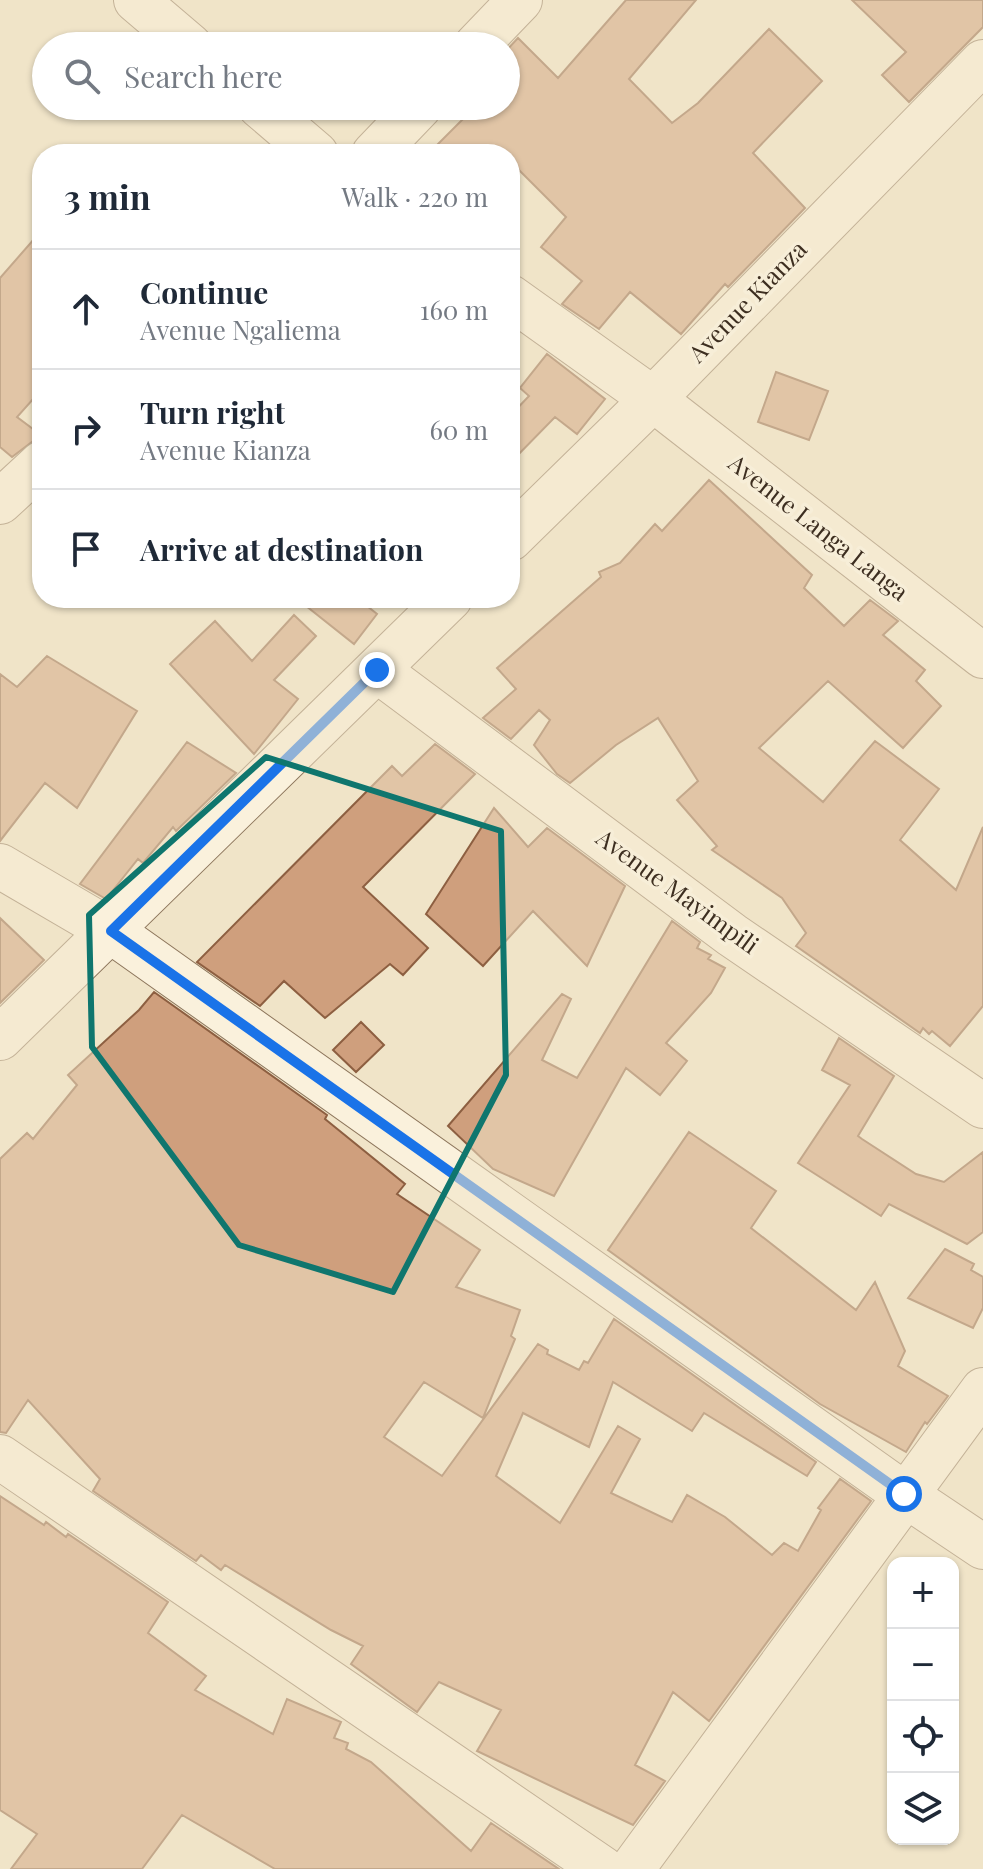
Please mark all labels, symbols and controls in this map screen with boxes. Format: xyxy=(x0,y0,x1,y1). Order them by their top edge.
search box xyxy=(32,32,520,120)
icon: search xyxy=(60,54,104,98)
text: Search here xyxy=(124,56,283,96)
text: 3 min xyxy=(64,173,151,219)
text: Walk · 220 m xyxy=(342,179,488,214)
street label: Avenue Kianza xyxy=(680,233,813,369)
text: Continue xyxy=(140,272,268,312)
icon: ahead xyxy=(64,287,108,331)
text: 160 m xyxy=(420,292,488,327)
text: Avenue Ngaliema xyxy=(140,312,341,347)
text: Turn right xyxy=(140,392,285,432)
icon: right xyxy=(64,407,108,451)
text: 60 m xyxy=(429,412,488,447)
text: Avenue Kianza xyxy=(140,432,311,467)
street label: Avenue Langa Langa xyxy=(722,445,916,607)
icon: arrive xyxy=(64,527,108,571)
text: Arrive at destination xyxy=(140,529,423,569)
route end xyxy=(359,652,395,688)
street label: Avenue Mayimpili xyxy=(590,820,766,960)
route start xyxy=(886,1476,922,1512)
map controls xyxy=(887,1557,959,1845)
button: + xyxy=(887,1557,959,1629)
button: − xyxy=(887,1629,959,1701)
button: locate xyxy=(887,1701,959,1773)
button: layers xyxy=(887,1773,959,1845)

